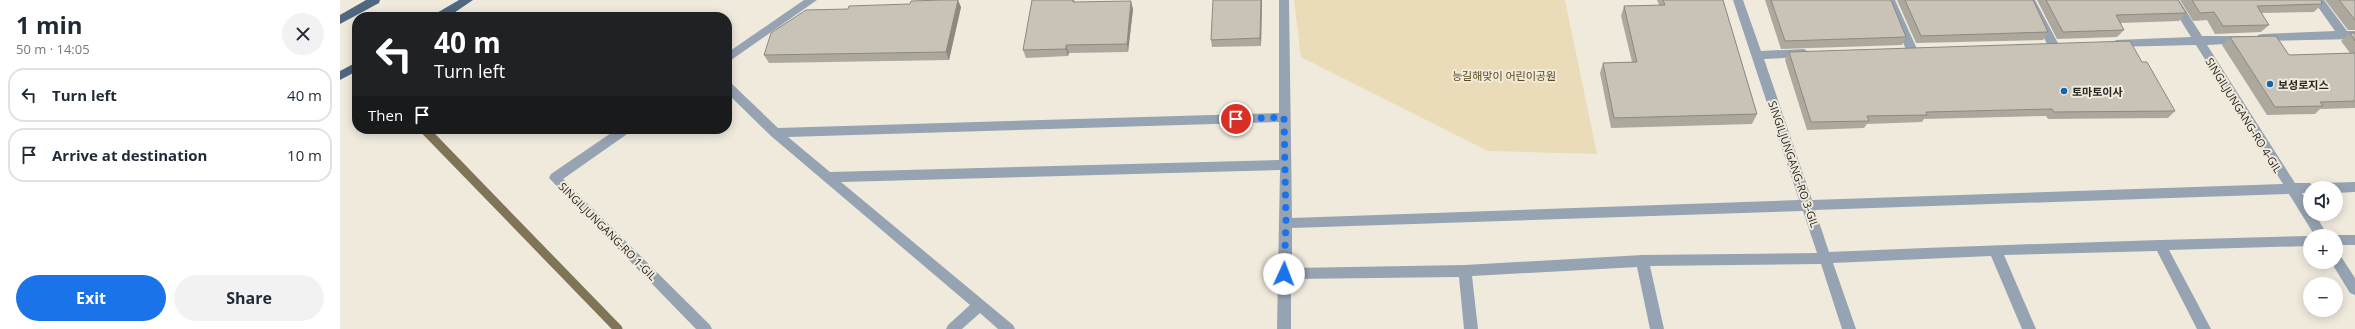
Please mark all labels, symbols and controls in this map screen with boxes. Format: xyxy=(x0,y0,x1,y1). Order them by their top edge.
text: 1 min xyxy=(16,8,83,41)
button: close xyxy=(282,13,324,55)
text: 40 m xyxy=(434,23,501,61)
icon: left xyxy=(368,28,420,80)
text: 50 m · 14:05 xyxy=(16,40,90,58)
street label: SINGILJUNGANG-RO 4-GIL xyxy=(2202,55,2286,176)
text: Turn left xyxy=(434,59,505,83)
park label: 능길해맞이 어린이공원 xyxy=(1452,68,1556,83)
place label: 보성로지스 xyxy=(2278,77,2329,92)
marker: 보성로지스 xyxy=(2265,79,2275,89)
icon: left xyxy=(18,84,40,106)
place label: 토마토이사 xyxy=(2072,84,2123,99)
text: Turn left xyxy=(52,85,117,105)
text: 40 m xyxy=(287,85,322,105)
marker: 토마토이사 xyxy=(2059,86,2069,96)
street label: SINGILJUNGANG-RO 3-GIL xyxy=(1765,99,1823,230)
pin xyxy=(1219,102,1253,136)
icon: arrive xyxy=(411,104,433,126)
text: Then xyxy=(368,105,403,125)
icon: arrive xyxy=(1225,108,1247,130)
icon: arrive xyxy=(18,144,40,166)
text: Arrive at destination xyxy=(52,145,207,165)
text: 10 m xyxy=(287,145,322,165)
street label: SINGILJUNGANG-RO 1-GIL xyxy=(556,179,661,284)
map controls xyxy=(2303,181,2343,317)
button: sound xyxy=(2303,181,2343,221)
button: + xyxy=(2303,229,2343,269)
position arrow xyxy=(1263,253,1305,295)
button: Exit xyxy=(16,275,166,321)
button: Share xyxy=(174,275,324,321)
button: − xyxy=(2303,277,2343,317)

